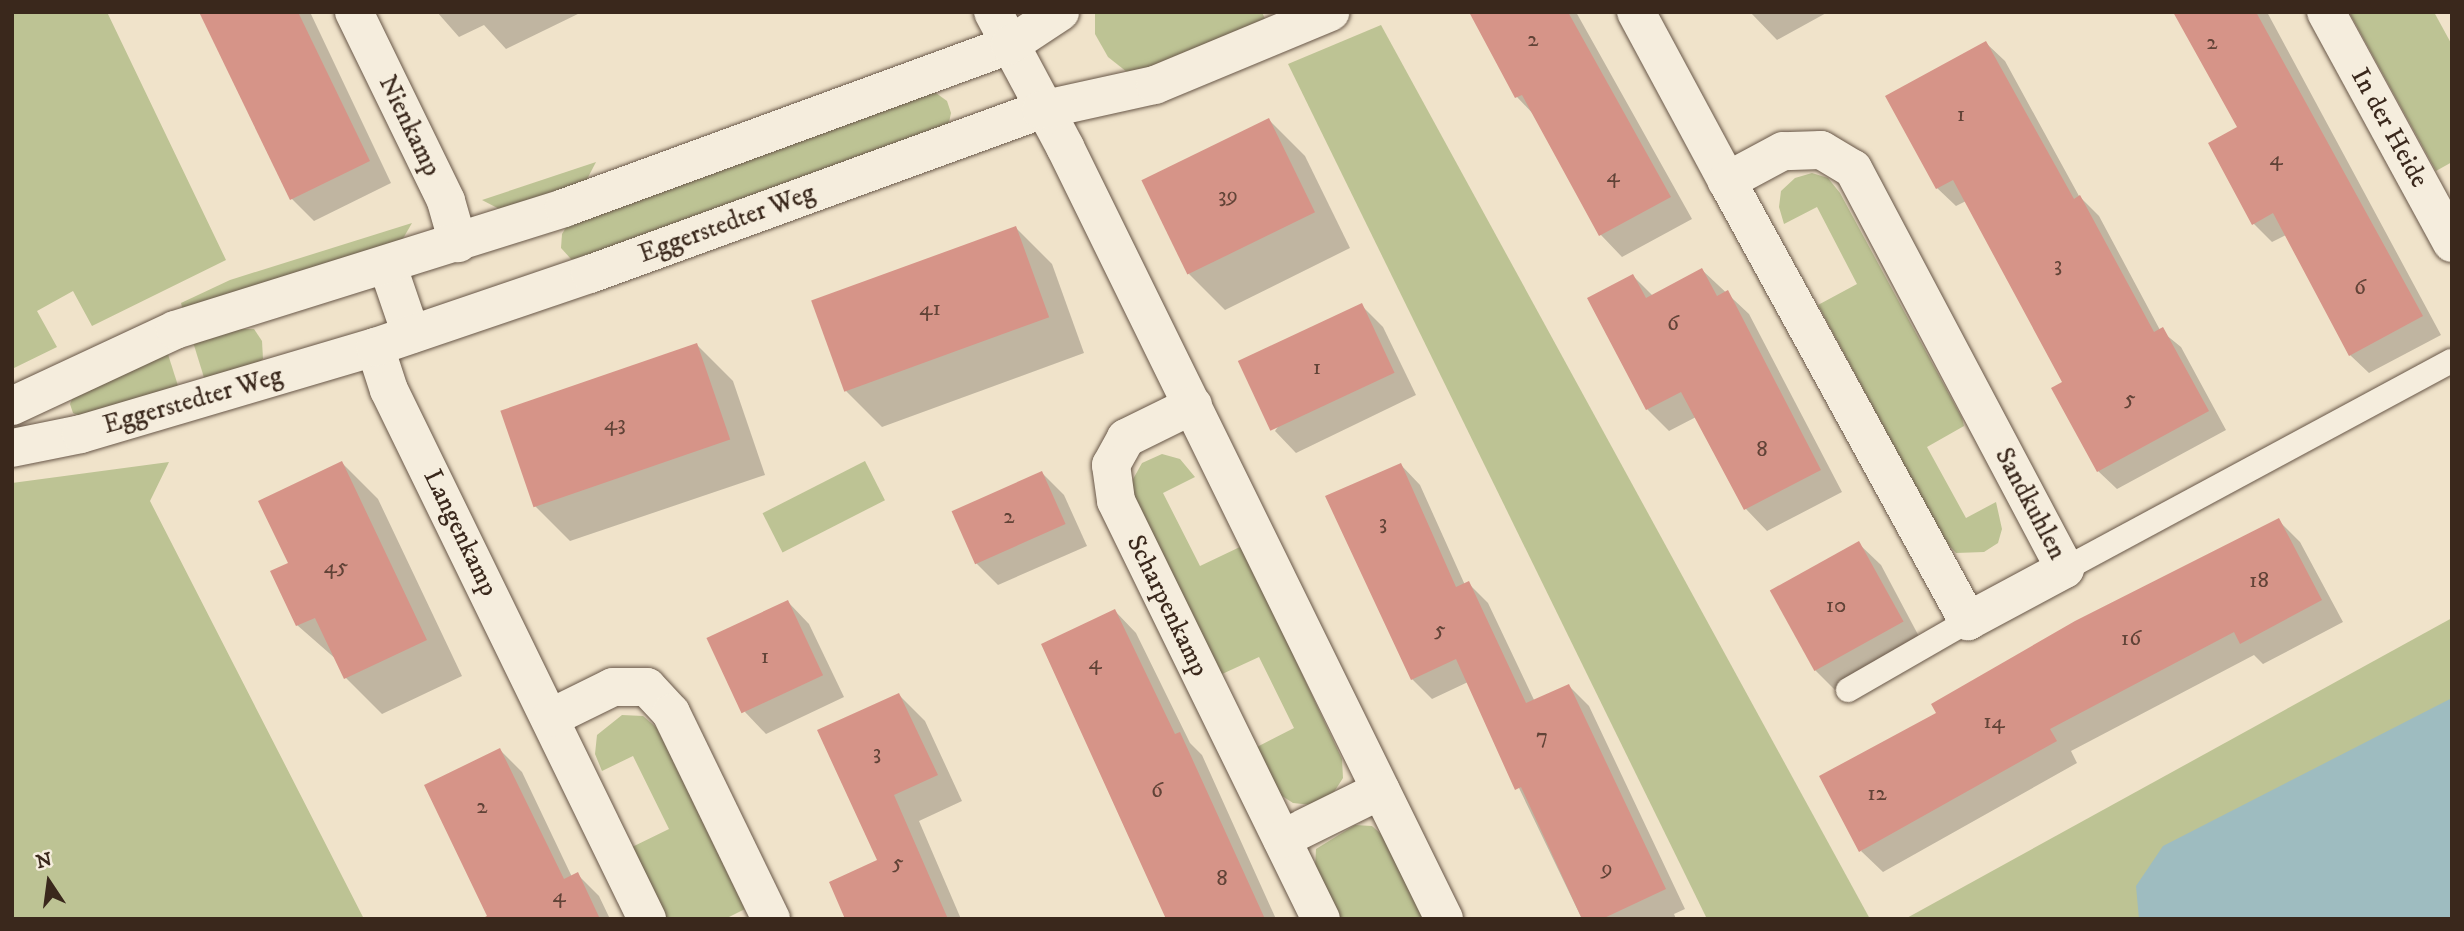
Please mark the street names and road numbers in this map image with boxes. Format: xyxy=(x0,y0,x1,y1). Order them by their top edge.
street label: In der Heide xyxy=(2343,63,2435,193)
street label: Nienkamp xyxy=(371,71,447,181)
street label: Eggerstedter Weg xyxy=(635,178,819,270)
street label: Eggerstedter Weg xyxy=(100,360,286,442)
street label: Sandkuhlen xyxy=(1988,443,2072,565)
street label: Langenkamp xyxy=(416,465,504,601)
street label: Scharpenkamp xyxy=(1119,530,1215,682)

